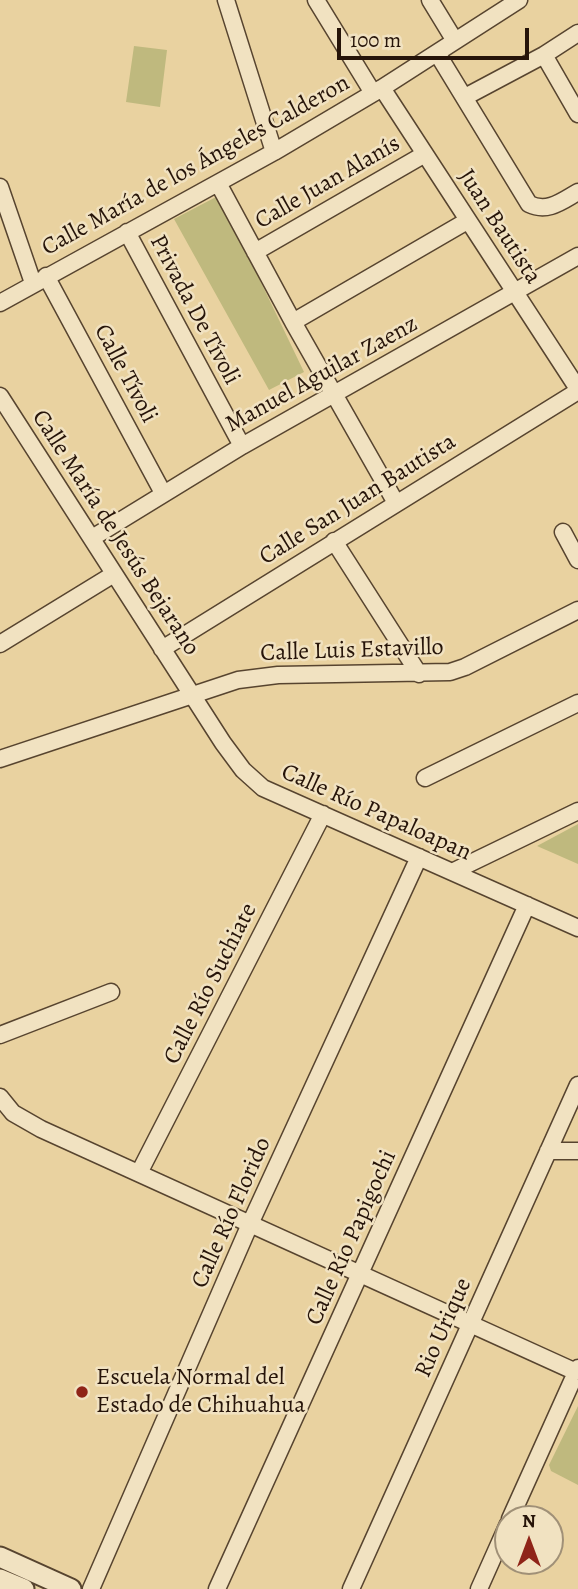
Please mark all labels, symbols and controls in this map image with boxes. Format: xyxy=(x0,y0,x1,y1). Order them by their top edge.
scale bar xyxy=(340,14,532,58)
text: 100 m xyxy=(350,26,401,54)
street label: Calle María de los Ángeles Calderon xyxy=(37,69,355,263)
street label: Calle Juan Alanís xyxy=(250,130,406,236)
street label: Juan Bautista xyxy=(451,164,547,290)
street label: Privada De Tívoli xyxy=(142,230,246,390)
street label: Manuel Aguilar Zaenz xyxy=(221,310,423,440)
street label: Calle Tívoli xyxy=(87,320,163,428)
street label: Calle María de Jesús Bejarano xyxy=(25,405,205,661)
street label: Calle San Juan Bautista xyxy=(255,428,461,572)
street label: Calle Luis Estavillo xyxy=(260,633,444,669)
street label: Calle Río Papaloapan xyxy=(276,758,476,868)
street label: Calle Río Suchiate xyxy=(158,899,264,1069)
street label: Calle Río Florido xyxy=(186,1133,278,1293)
street label: Calle Río Papigochi xyxy=(301,1146,403,1330)
street label: Rio Urique xyxy=(409,1274,479,1382)
place label: Escuela Normal del Estado de Chihuahua xyxy=(96,1364,305,1420)
marker: Escuela Normal del Estado de Chihuahua xyxy=(74,1384,90,1400)
north arrow xyxy=(494,1505,564,1575)
text: N xyxy=(522,1508,536,1534)

